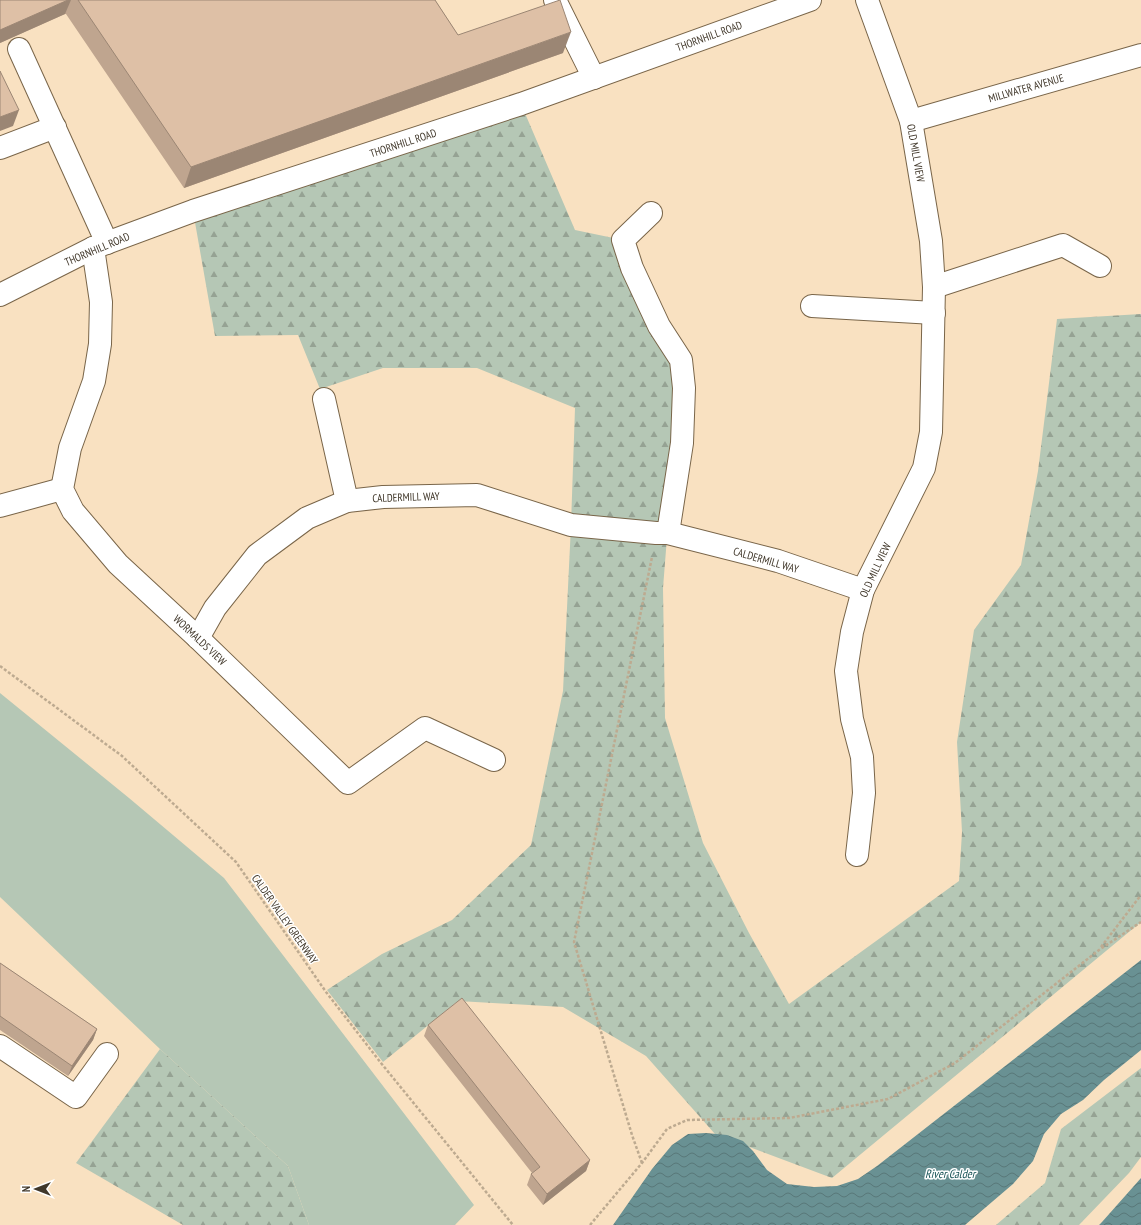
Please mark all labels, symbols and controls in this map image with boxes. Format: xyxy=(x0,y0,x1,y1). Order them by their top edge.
street label: THORNHILL ROAD xyxy=(674,17,744,54)
street label: MILLWATER AVENUE xyxy=(987,70,1066,105)
street label: OLD MILL VIEW xyxy=(904,123,928,184)
street label: THORNHILL ROAD xyxy=(368,126,438,160)
street label: THORNHILL ROAD xyxy=(62,229,132,269)
street label: CALDERMILL WAY xyxy=(372,489,440,505)
street label: OLD MILL VIEW xyxy=(856,540,894,600)
street label: CALDERMILL WAY xyxy=(732,544,800,576)
street label: WORMALDS VIEW xyxy=(170,612,230,669)
street label: CALDER VALLEY GREENWAY xyxy=(249,872,321,966)
water label: River Calder xyxy=(925,1166,977,1181)
north arrow xyxy=(16,1169,56,1209)
text: N xyxy=(19,1186,33,1192)

